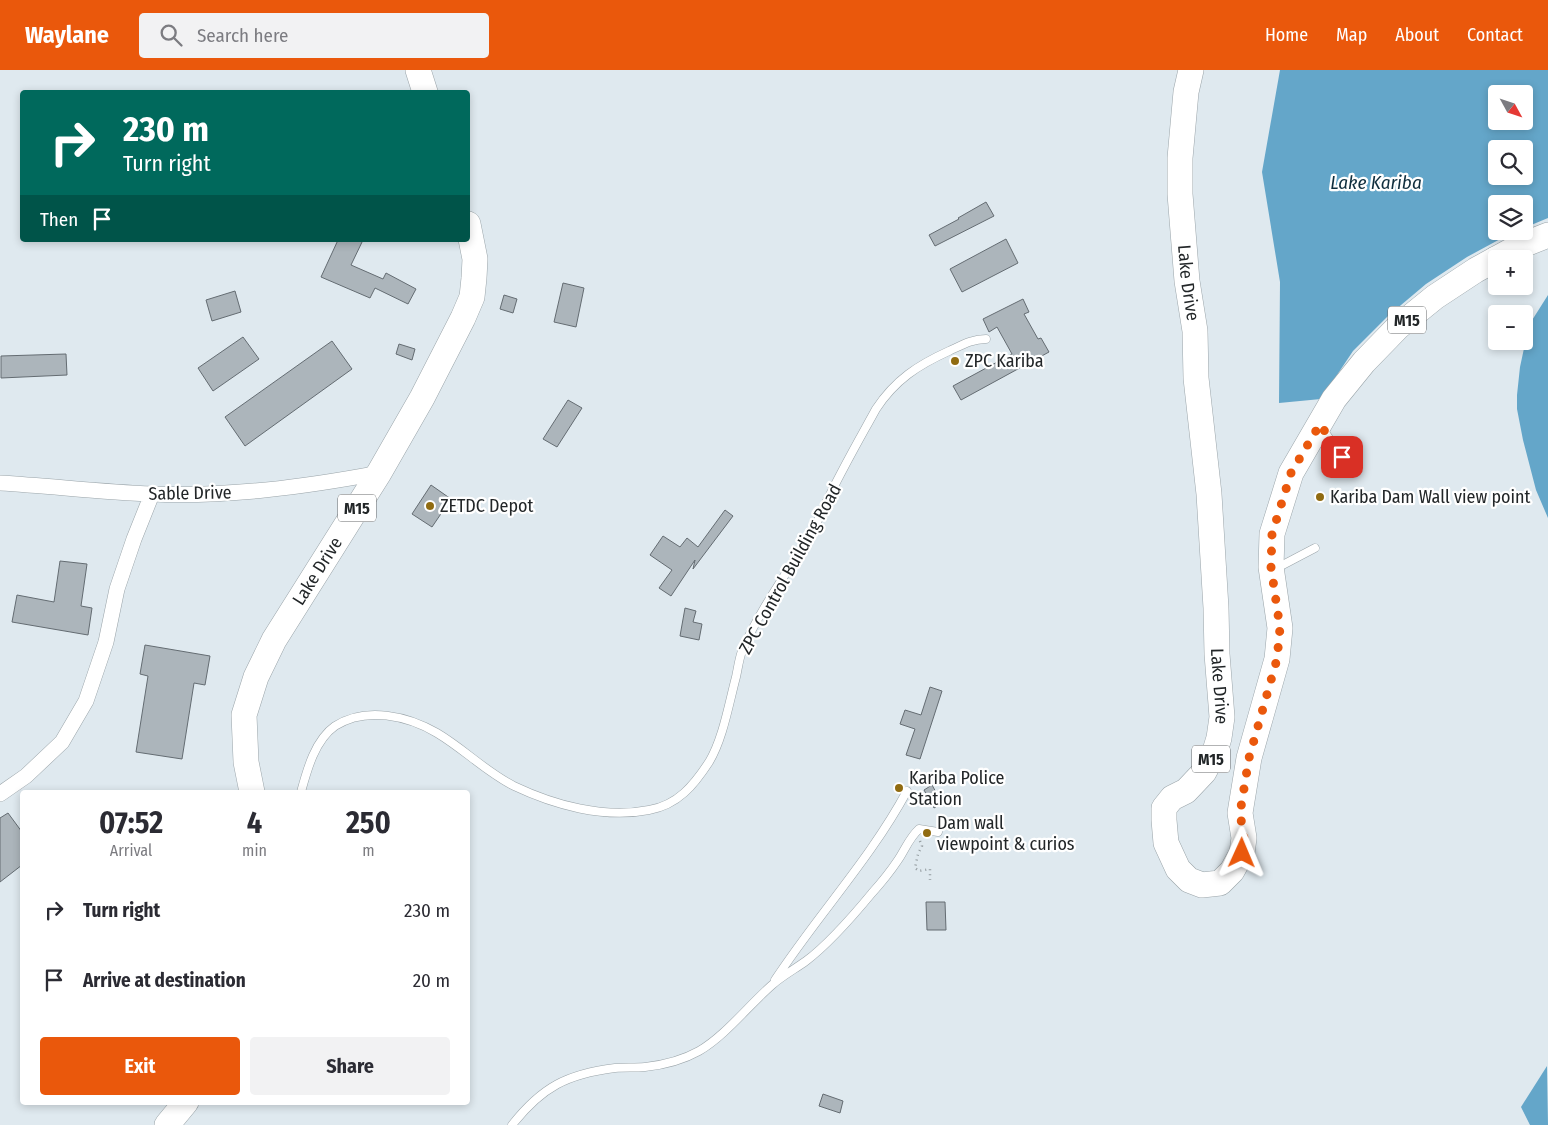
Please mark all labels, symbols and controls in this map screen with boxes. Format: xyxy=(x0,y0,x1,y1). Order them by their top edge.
search box xyxy=(139,13,489,58)
text: Waylane xyxy=(25,21,109,49)
icon: search xyxy=(157,21,185,49)
text: Search here xyxy=(197,24,288,47)
text: Home xyxy=(1265,24,1308,46)
text: Map xyxy=(1336,24,1367,46)
text: About xyxy=(1395,24,1439,46)
text: Contact xyxy=(1467,24,1523,46)
north arrow xyxy=(1488,85,1532,130)
map controls xyxy=(1488,85,1533,350)
text: 230 m xyxy=(123,108,209,150)
icon: right xyxy=(40,110,105,175)
button: search xyxy=(1488,140,1533,185)
text: Turn right xyxy=(123,150,211,177)
water label: Lake Kariba xyxy=(1330,171,1422,194)
button: layers xyxy=(1488,195,1533,240)
icon: arrive xyxy=(88,205,116,233)
text: Then xyxy=(40,208,78,231)
street label: Lake Drive xyxy=(1173,244,1204,322)
button: + xyxy=(1488,250,1533,295)
button: − xyxy=(1488,305,1533,350)
road number: M15 xyxy=(1388,306,1426,334)
place label: ZPC Kariba xyxy=(965,350,1044,372)
marker: ZPC Kariba xyxy=(949,355,961,367)
pin xyxy=(1321,436,1363,478)
icon: arrive xyxy=(1328,443,1356,471)
street label: ZPC Control Building Road xyxy=(734,480,846,658)
street label: Sable Drive xyxy=(148,481,232,505)
place label: Kariba Dam Wall view point xyxy=(1330,486,1531,508)
marker: Kariba Dam Wall view point xyxy=(1314,491,1326,503)
road number: M15 xyxy=(338,494,376,522)
place label: ZETDC Depot xyxy=(440,495,533,517)
marker: ZETDC Depot xyxy=(424,500,436,512)
street label: Lake Drive xyxy=(288,533,347,609)
street label: Lake Drive xyxy=(1206,648,1233,726)
road number: M15 xyxy=(1192,746,1230,772)
place label: Kariba Police Station xyxy=(909,767,1004,810)
marker: Kariba Police Station xyxy=(893,782,905,794)
text: 07:52 xyxy=(99,805,163,841)
text: 4 xyxy=(247,805,262,841)
text: 250 xyxy=(346,805,391,841)
place label: Dam wall viewpoint & curios xyxy=(937,812,1075,855)
position arrow xyxy=(1215,826,1267,878)
marker: Dam wall viewpoint & curios xyxy=(921,827,933,839)
text: Arrival xyxy=(110,841,152,860)
text: min xyxy=(242,841,267,860)
text: m xyxy=(362,841,375,860)
icon: right xyxy=(40,896,68,924)
text: Turn right xyxy=(83,899,160,922)
text: 230 m xyxy=(404,899,450,922)
icon: arrive xyxy=(40,966,68,994)
text: Arrive at destination xyxy=(83,969,246,992)
text: 20 m xyxy=(413,969,450,992)
button: Exit xyxy=(40,1037,240,1095)
button: Share xyxy=(250,1037,450,1095)

